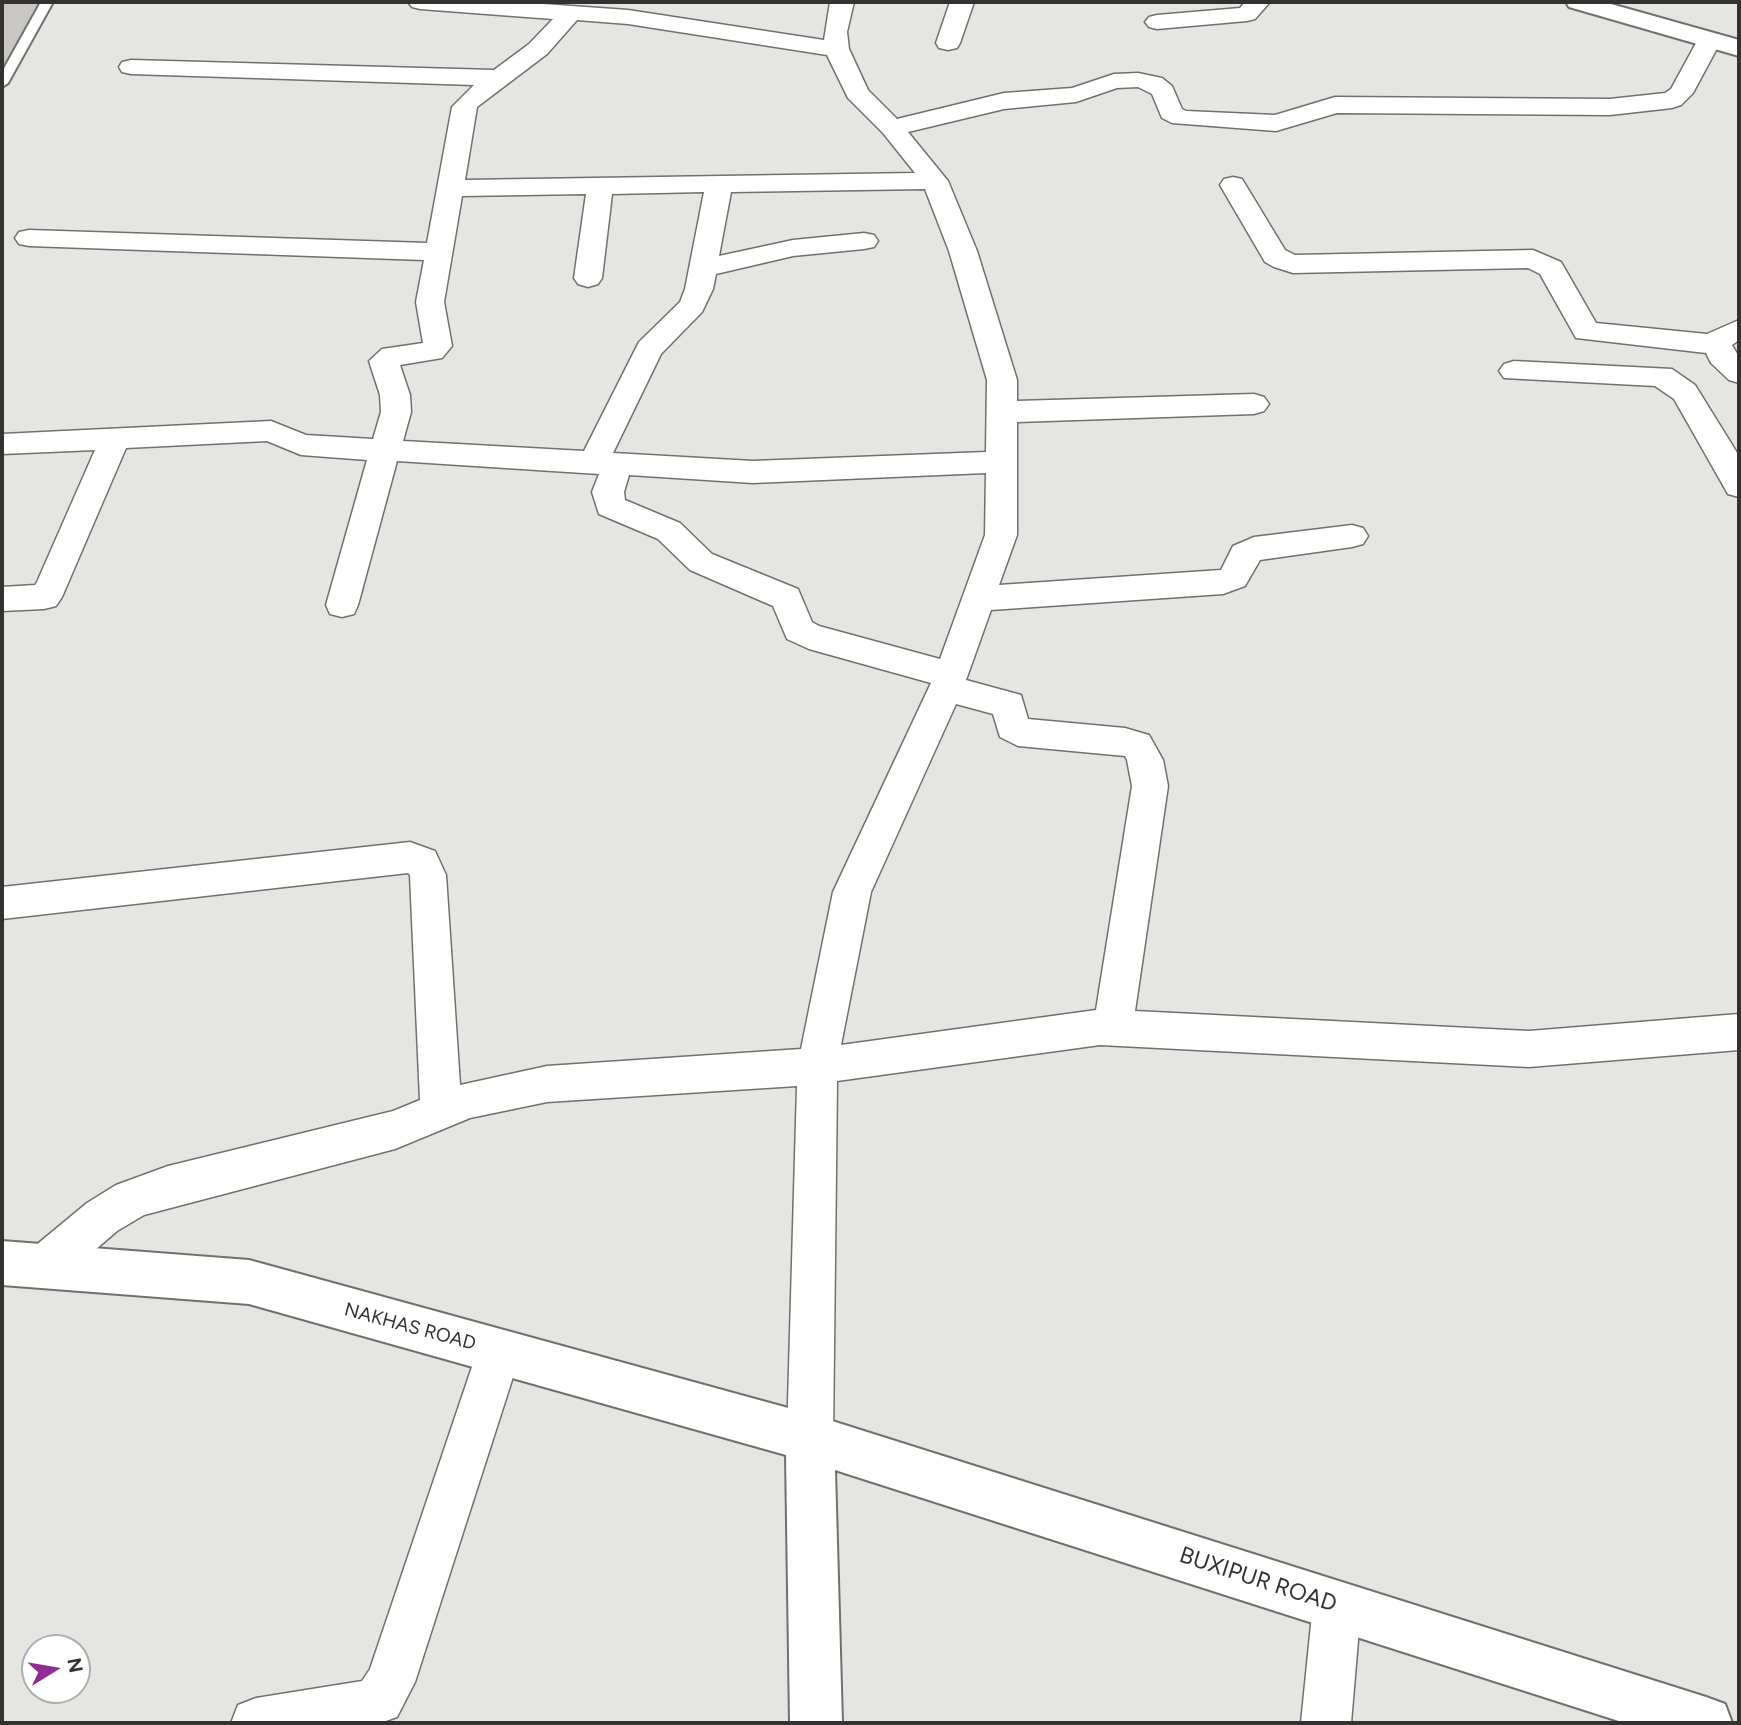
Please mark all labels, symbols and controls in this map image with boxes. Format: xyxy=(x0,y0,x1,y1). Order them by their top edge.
street label: NAKHAS ROAD xyxy=(342,1298,478,1356)
street label: BUXIPUR ROAD xyxy=(1176,1542,1340,1618)
north arrow xyxy=(21,1634,91,1704)
text: N xyxy=(62,1656,88,1675)

